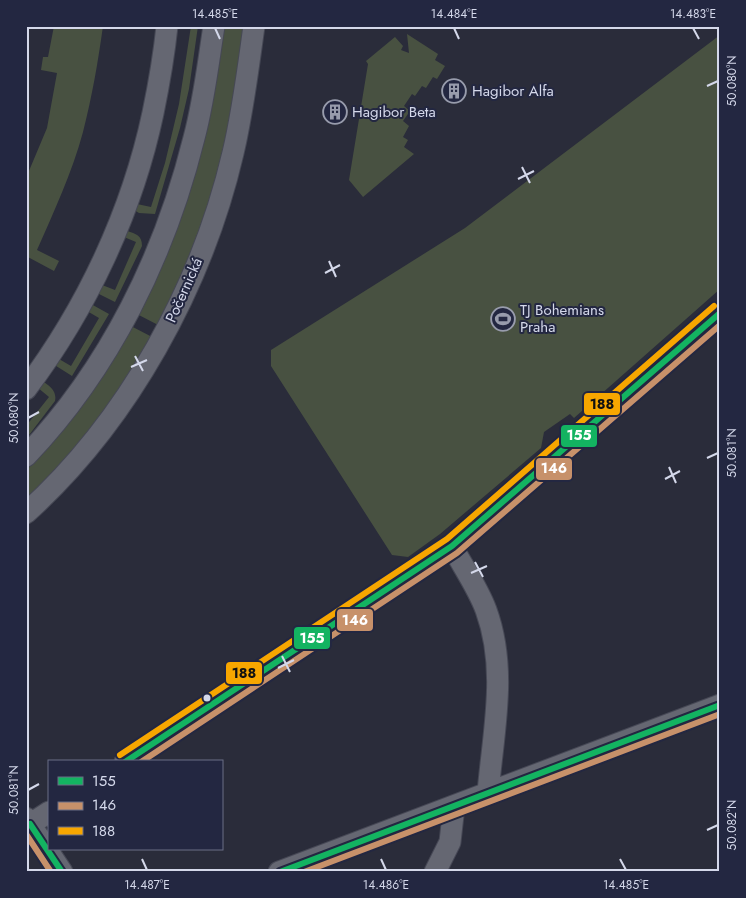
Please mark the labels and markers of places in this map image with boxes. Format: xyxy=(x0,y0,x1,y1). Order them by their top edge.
building icon: Hagibor Alfa xyxy=(441,78,467,104)
place label: Hagibor Alfa xyxy=(472,80,554,102)
building icon: Hagibor Beta xyxy=(322,99,348,125)
place label: Hagibor Beta xyxy=(352,101,436,123)
place label: TJ Bohemians Praha xyxy=(520,299,604,338)
sports icon: TJ Bohemians Praha xyxy=(490,306,516,332)
unlabelled marker xyxy=(202,693,212,703)

